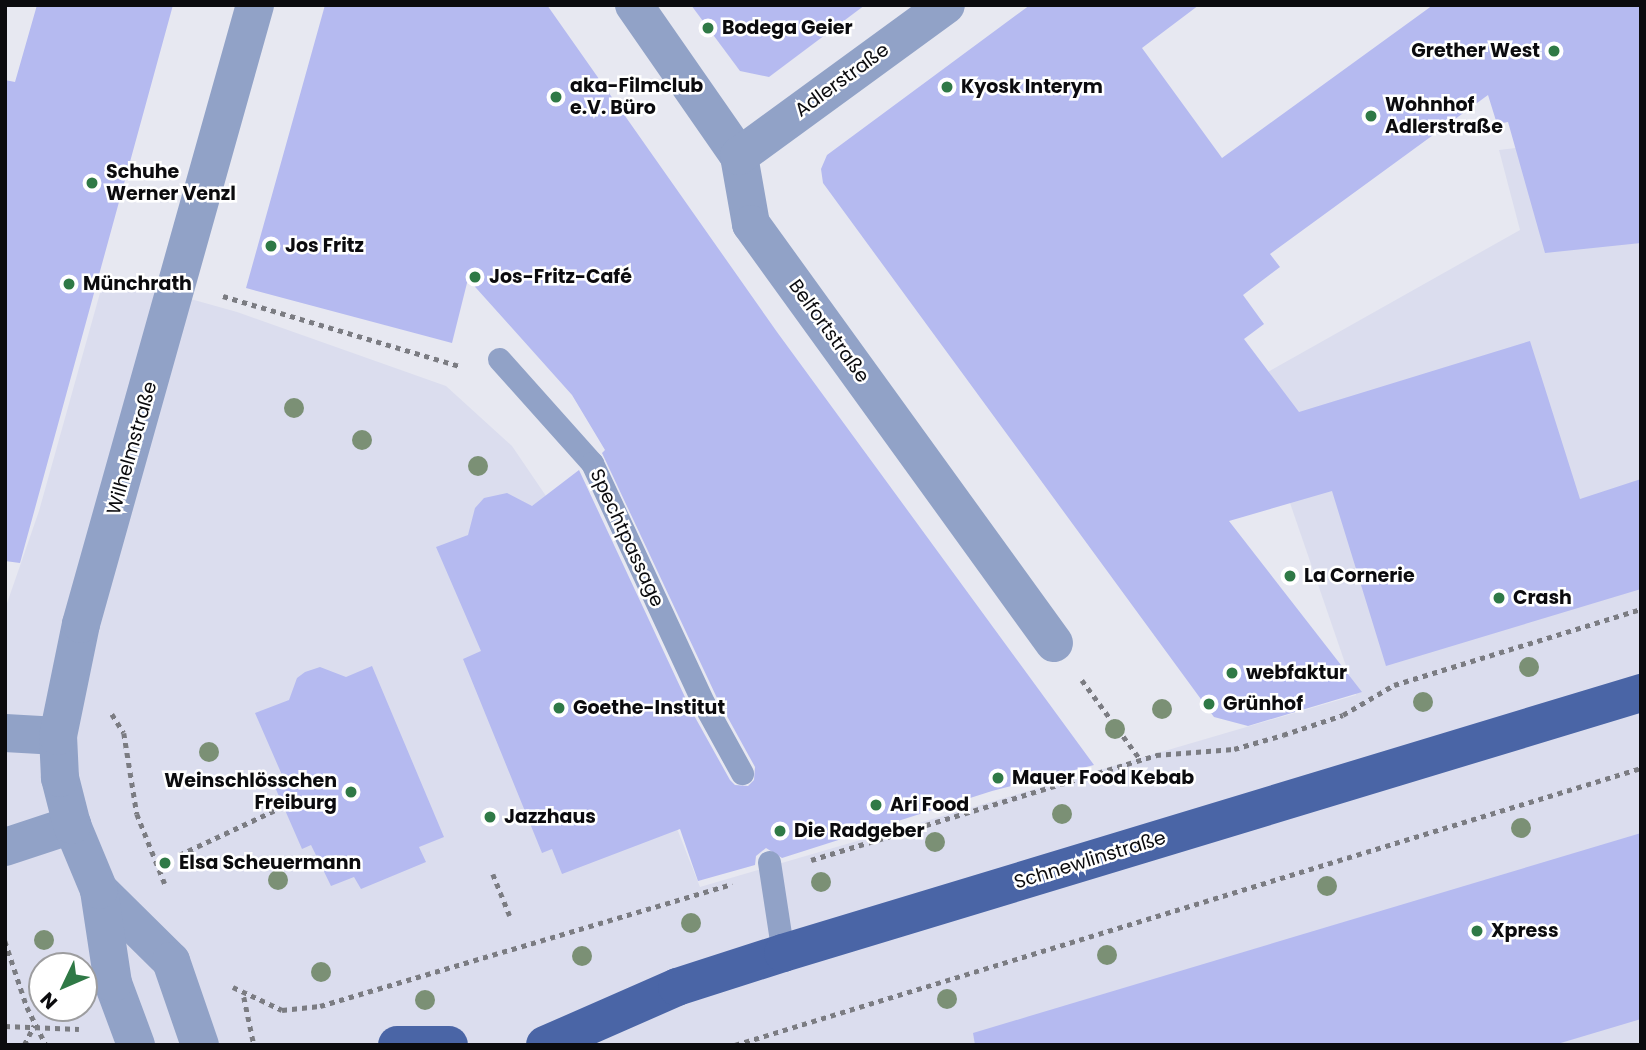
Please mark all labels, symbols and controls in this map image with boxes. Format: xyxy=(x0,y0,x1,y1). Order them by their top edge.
place label: Bodega Geier xyxy=(722,17,853,39)
marker: Bodega Geier xyxy=(700,20,716,36)
street label: Adlerstraße xyxy=(791,38,893,122)
place label: Grether West xyxy=(1411,40,1540,62)
marker: Grether West xyxy=(1546,43,1562,59)
place label: aka-Filmclub e.V. Büro xyxy=(570,75,703,119)
place label: Kyosk Interym xyxy=(961,76,1103,98)
marker: Kyosk Interym xyxy=(939,79,955,95)
marker: aka-Filmclub e.V. Büro xyxy=(548,89,564,105)
place label: Wohnhof Adlerstraße xyxy=(1385,94,1503,138)
marker: Wohnhof Adlerstraße xyxy=(1363,108,1379,124)
place label: Schuhe Werner Venzl xyxy=(106,161,236,205)
marker: Schuhe Werner Venzl xyxy=(84,175,100,191)
place label: Jos Fritz xyxy=(285,235,364,257)
marker: Jos Fritz xyxy=(263,238,279,254)
place label: Jos-Fritz-Café xyxy=(489,266,632,288)
marker: Jos-Fritz-Café xyxy=(467,269,483,285)
place label: Münchrath xyxy=(83,273,192,295)
street label: Belfortstraße xyxy=(784,275,874,387)
marker: Münchrath xyxy=(61,276,77,292)
street label: Wilhelmstraße xyxy=(102,379,162,517)
street label: Spechtpassage xyxy=(585,465,669,611)
place label: La Cornerie xyxy=(1304,565,1415,587)
marker: La Cornerie xyxy=(1282,568,1298,584)
place label: Crash xyxy=(1513,587,1572,609)
marker: Crash xyxy=(1491,590,1507,606)
place label: webfaktur xyxy=(1246,662,1347,684)
marker: webfaktur xyxy=(1224,665,1240,681)
place label: Grünhof xyxy=(1223,693,1303,715)
marker: Grünhof xyxy=(1201,696,1217,712)
place label: Goethe-Institut xyxy=(573,697,725,719)
marker: Goethe-Institut xyxy=(551,700,567,716)
place label: Mauer Food Kebab xyxy=(1012,767,1194,789)
place label: Weinschlösschen Freiburg xyxy=(164,770,337,814)
marker: Mauer Food Kebab xyxy=(990,770,1006,786)
marker: Weinschlösschen Freiburg xyxy=(343,784,359,800)
place label: Ari Food xyxy=(890,794,969,816)
marker: Ari Food xyxy=(868,797,884,813)
place label: Jazzhaus xyxy=(504,806,596,828)
marker: Jazzhaus xyxy=(482,809,498,825)
place label: Die Radgeber xyxy=(794,820,925,842)
marker: Die Radgeber xyxy=(772,823,788,839)
street label: Schnewlinstraße xyxy=(1011,826,1169,894)
place label: Elsa Scheuermann xyxy=(179,852,361,874)
marker: Elsa Scheuermann xyxy=(157,855,173,871)
place label: Xpress xyxy=(1491,920,1559,942)
marker: Xpress xyxy=(1469,923,1485,939)
north arrow xyxy=(28,952,98,1022)
text: N xyxy=(34,986,64,1015)

